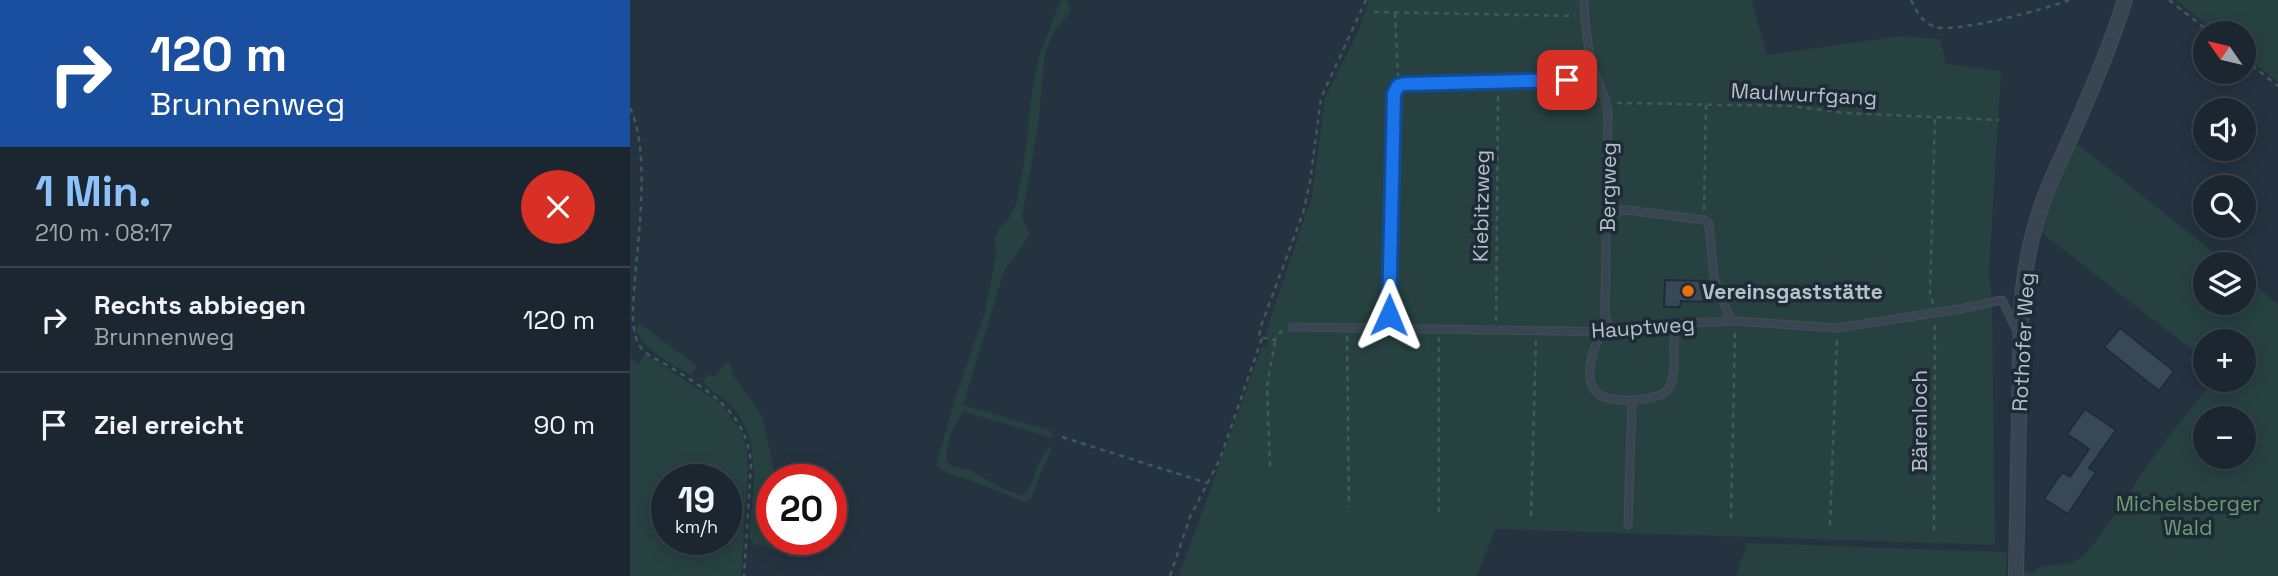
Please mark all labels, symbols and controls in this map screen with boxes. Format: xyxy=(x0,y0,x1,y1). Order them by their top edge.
north arrow xyxy=(2193,21,2256,84)
map controls xyxy=(2193,21,2256,469)
text: 120 m xyxy=(150,23,287,85)
icon: right xyxy=(35,28,126,119)
pin xyxy=(1537,50,1597,110)
icon: arrive xyxy=(1548,61,1586,99)
street label: Maulwurfgang xyxy=(1730,77,1878,111)
text: Brunnenweg xyxy=(150,84,345,124)
button: sound xyxy=(2193,98,2256,161)
street label: Bergweg xyxy=(1594,142,1622,232)
street label: Kiebitzweg xyxy=(1467,150,1495,262)
text: 1 Min. xyxy=(35,165,151,218)
button: close xyxy=(521,170,595,244)
button: search xyxy=(2193,175,2256,238)
text: 210 m · 08:17 xyxy=(35,218,173,248)
button: layers xyxy=(2193,252,2256,315)
street label: Rothofer Weg xyxy=(2006,272,2040,412)
position arrow xyxy=(1352,278,1426,352)
place label: Vereinsgaststätte xyxy=(1702,278,1883,305)
marker: Vereinsgaststätte xyxy=(1680,283,1696,299)
text: Rechts abbiegen xyxy=(94,288,306,322)
icon: right xyxy=(35,301,73,339)
text: 120 m xyxy=(523,303,595,337)
street label: Hauptweg xyxy=(1590,310,1696,344)
text: Brunnenweg xyxy=(94,322,234,352)
button: + xyxy=(2193,329,2256,392)
street label: Bärenloch xyxy=(1906,370,1933,472)
icon: arrive xyxy=(35,406,73,444)
button: − xyxy=(2193,406,2256,469)
text: Ziel erreicht xyxy=(94,408,244,442)
text: 90 m xyxy=(533,408,595,442)
speed limit sign: 20 xyxy=(756,464,847,555)
text: 19 xyxy=(678,478,715,522)
park label: Michelsberger Wald xyxy=(2116,490,2260,541)
text: km/h xyxy=(675,515,718,538)

